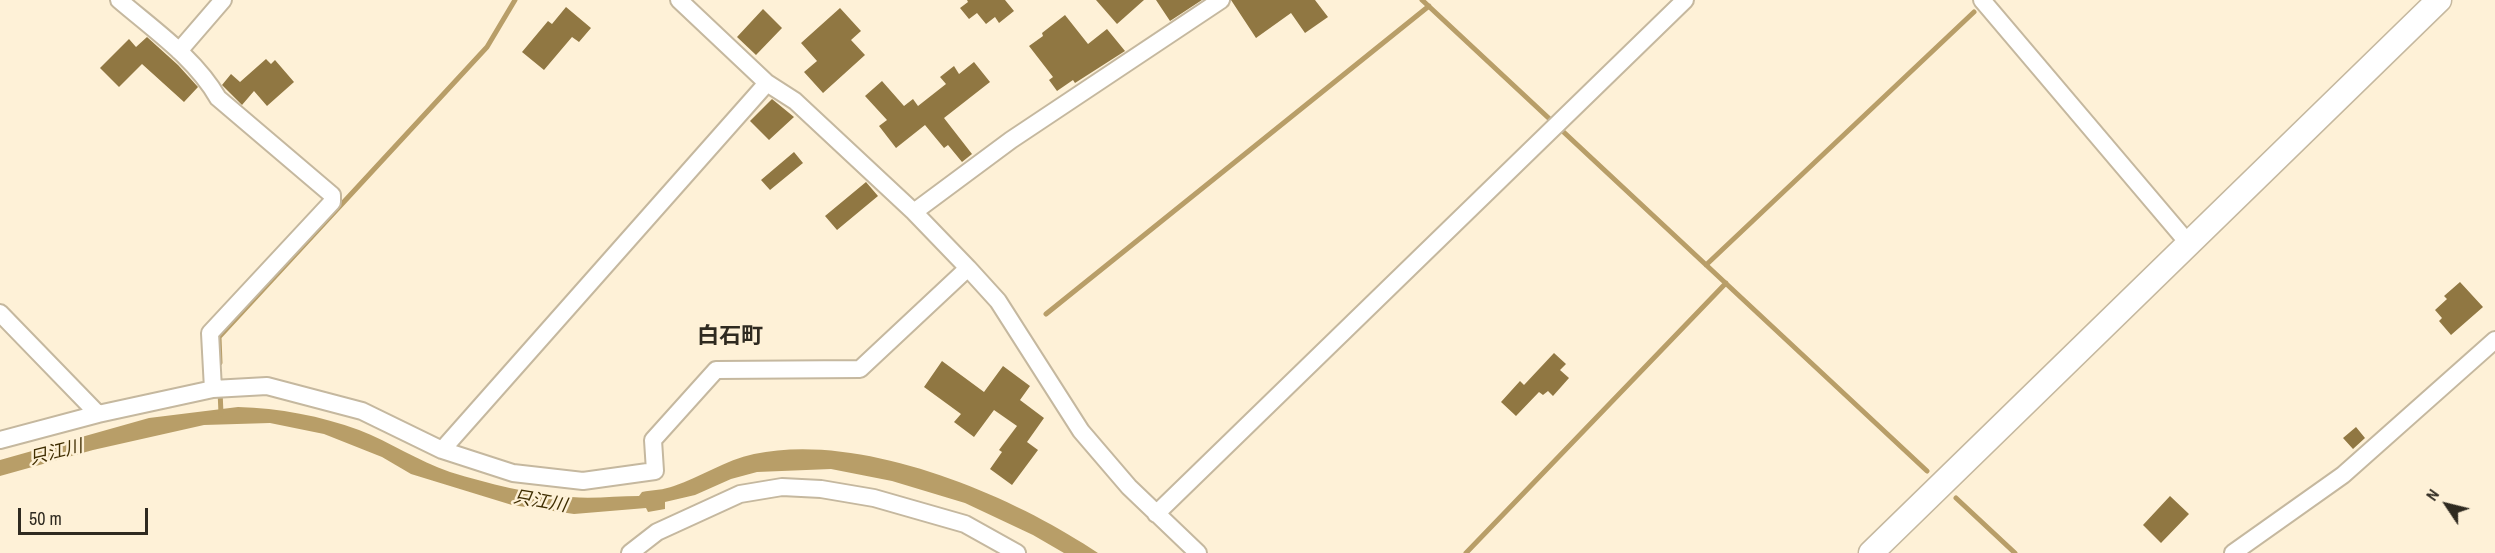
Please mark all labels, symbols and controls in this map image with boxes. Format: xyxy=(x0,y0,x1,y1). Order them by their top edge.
district label: 白石町 xyxy=(697,324,763,350)
water label: 只江川 xyxy=(27,436,85,470)
north arrow xyxy=(2417,475,2477,535)
text: N xyxy=(2421,484,2444,505)
water label: 只江川 xyxy=(512,487,568,517)
scale bar xyxy=(21,496,152,534)
text: 50 m xyxy=(29,506,62,531)

